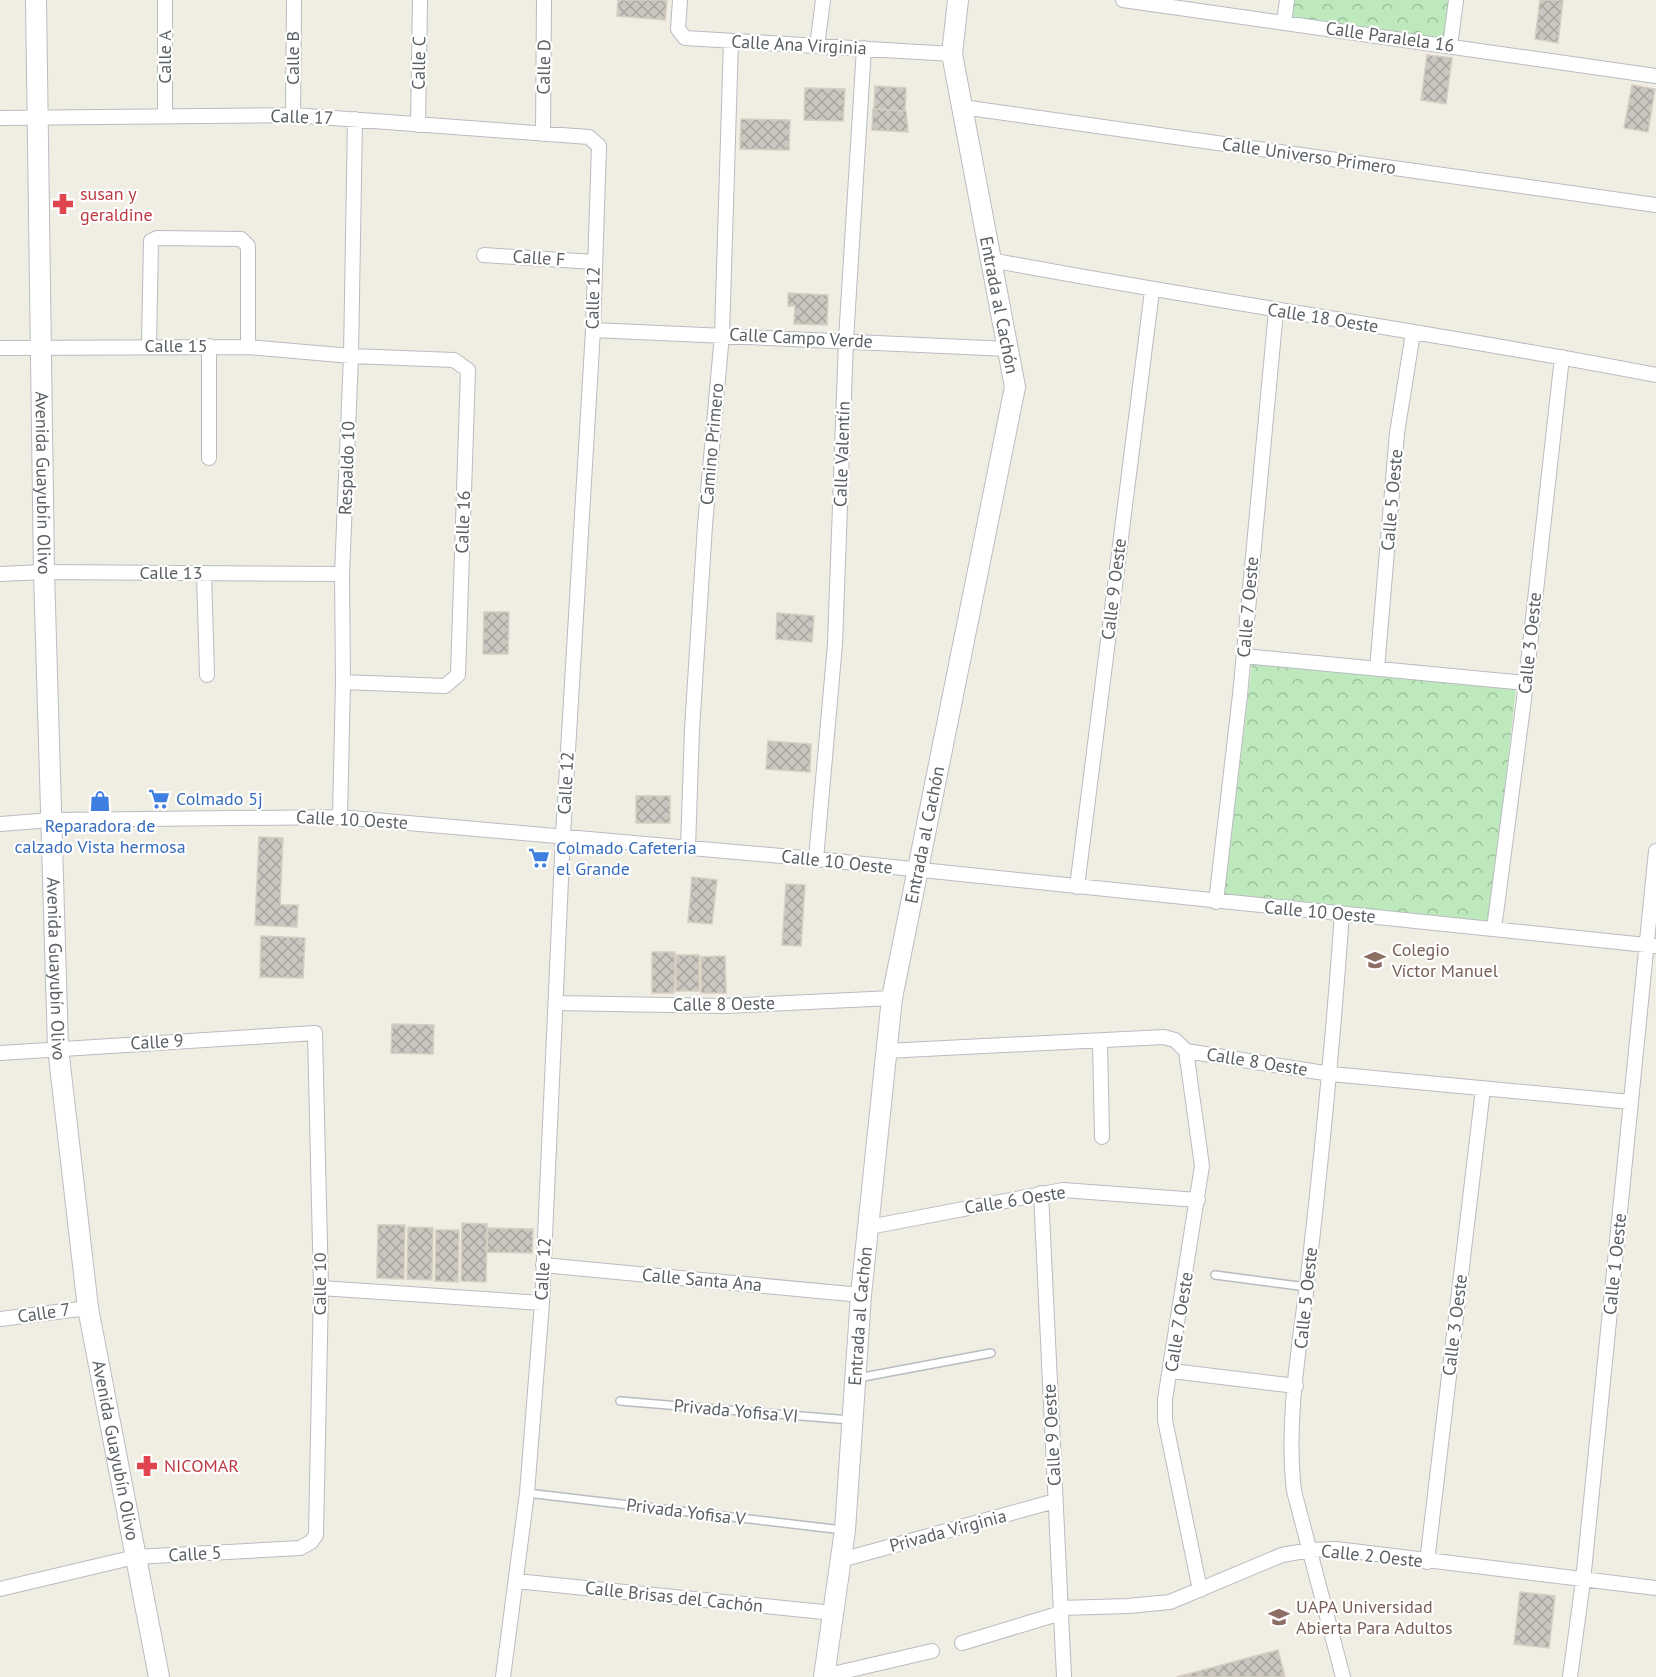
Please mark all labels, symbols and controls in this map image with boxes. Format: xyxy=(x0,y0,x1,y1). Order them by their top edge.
street label: Calle Paralela 16 xyxy=(1324,16,1456,57)
street label: Calle Ana Virginia xyxy=(731,29,867,60)
street label: Calle A xyxy=(153,30,176,84)
street label: Calle B xyxy=(281,31,304,85)
street label: Calle C xyxy=(407,36,430,90)
street label: Calle D xyxy=(532,39,555,95)
street label: Calle 17 xyxy=(270,104,334,129)
street label: Calle Universo Primero xyxy=(1221,132,1398,179)
place label: susan y geraldine xyxy=(80,182,153,226)
pharmacy icon: susan y geraldine xyxy=(51,192,75,216)
street label: Entrada al Cachón xyxy=(975,234,1024,376)
street label: Calle F xyxy=(512,244,566,271)
street label: Calle 12 xyxy=(580,266,605,330)
street label: Calle 18 Oeste xyxy=(1266,297,1380,338)
street label: Calle Campo Verde xyxy=(729,322,873,353)
street label: Calle 15 xyxy=(145,334,207,357)
street label: Camino Primero xyxy=(695,382,728,506)
street label: Avenida Guayubín Olivo xyxy=(30,391,56,575)
street label: Calle Valentín xyxy=(828,401,855,507)
street label: Respaldo 10 xyxy=(333,420,360,515)
street label: Calle 5 Oeste xyxy=(1376,448,1407,552)
street label: Calle 16 xyxy=(450,490,475,554)
street label: Calle 9 Oeste xyxy=(1096,537,1131,641)
street label: Calle 7 Oeste xyxy=(1232,556,1263,658)
street label: Calle 13 xyxy=(140,561,202,584)
street label: Calle 3 Oeste xyxy=(1513,591,1546,695)
street label: Calle 12 xyxy=(552,751,579,815)
street label: Entrada al Cachón xyxy=(899,764,949,906)
supermarket icon: Colmado 5j xyxy=(147,787,171,811)
place label: Colmado 5j xyxy=(176,787,263,810)
shop icon: Reparadora de calzado Vista hermosa xyxy=(88,789,112,813)
street label: Calle 10 Oeste xyxy=(296,805,408,834)
place label: Reparadora de calzado Vista hermosa xyxy=(14,814,186,858)
place label: Colmado Cafeteria el Grande xyxy=(556,836,697,880)
street label: Calle 10 Oeste xyxy=(780,844,894,879)
supermarket icon: Colmado Cafeteria el Grande xyxy=(527,846,551,870)
street label: Avenida Guayubín Olivo xyxy=(42,877,71,1062)
street label: Calle 10 Oeste xyxy=(1263,895,1377,928)
place label: Colegio Víctor Manuel xyxy=(1391,938,1499,982)
school or university icon: Colegio Víctor Manuel xyxy=(1363,948,1387,972)
street label: Calle 8 Oeste xyxy=(673,991,775,1016)
street label: Calle 9 xyxy=(130,1029,184,1054)
street label: Calle 8 Oeste xyxy=(1205,1042,1309,1081)
street label: Calle 6 Oeste xyxy=(963,1180,1067,1219)
street label: Calle 1 Oeste xyxy=(1598,1212,1631,1316)
street label: Calle 12 xyxy=(529,1237,556,1301)
street label: Entrada al Cachón xyxy=(843,1245,877,1386)
street label: Calle 5 Oeste xyxy=(1289,1246,1322,1350)
street label: Calle 10 xyxy=(308,1252,331,1315)
street label: Calle Santa Ana xyxy=(641,1263,763,1296)
street label: Calle 7 Oeste xyxy=(1159,1270,1198,1374)
street label: Calle 3 Oeste xyxy=(1437,1273,1472,1377)
street label: Calle 7 xyxy=(16,1297,72,1328)
street label: Avenida Guayubín Olivo xyxy=(87,1358,144,1542)
street label: Calle 9 Oeste xyxy=(1037,1383,1066,1487)
street label: Privada Yofisa VI xyxy=(673,1394,799,1427)
pharmacy icon: NICOMAR xyxy=(135,1454,159,1478)
place label: NICOMAR xyxy=(164,1454,239,1477)
street label: Privada Yofisa V xyxy=(625,1493,748,1530)
street label: Privada Virginia xyxy=(887,1504,1009,1557)
street label: Calle 2 Oeste xyxy=(1320,1539,1424,1572)
street label: Calle 5 xyxy=(168,1541,222,1566)
street label: Calle Brisas del Cachón xyxy=(584,1576,764,1617)
place label: UAPA Universidad Abierta Para Adultos xyxy=(1296,1595,1453,1639)
school or university icon: UAPA Universidad Abierta Para Adultos xyxy=(1267,1605,1291,1629)

